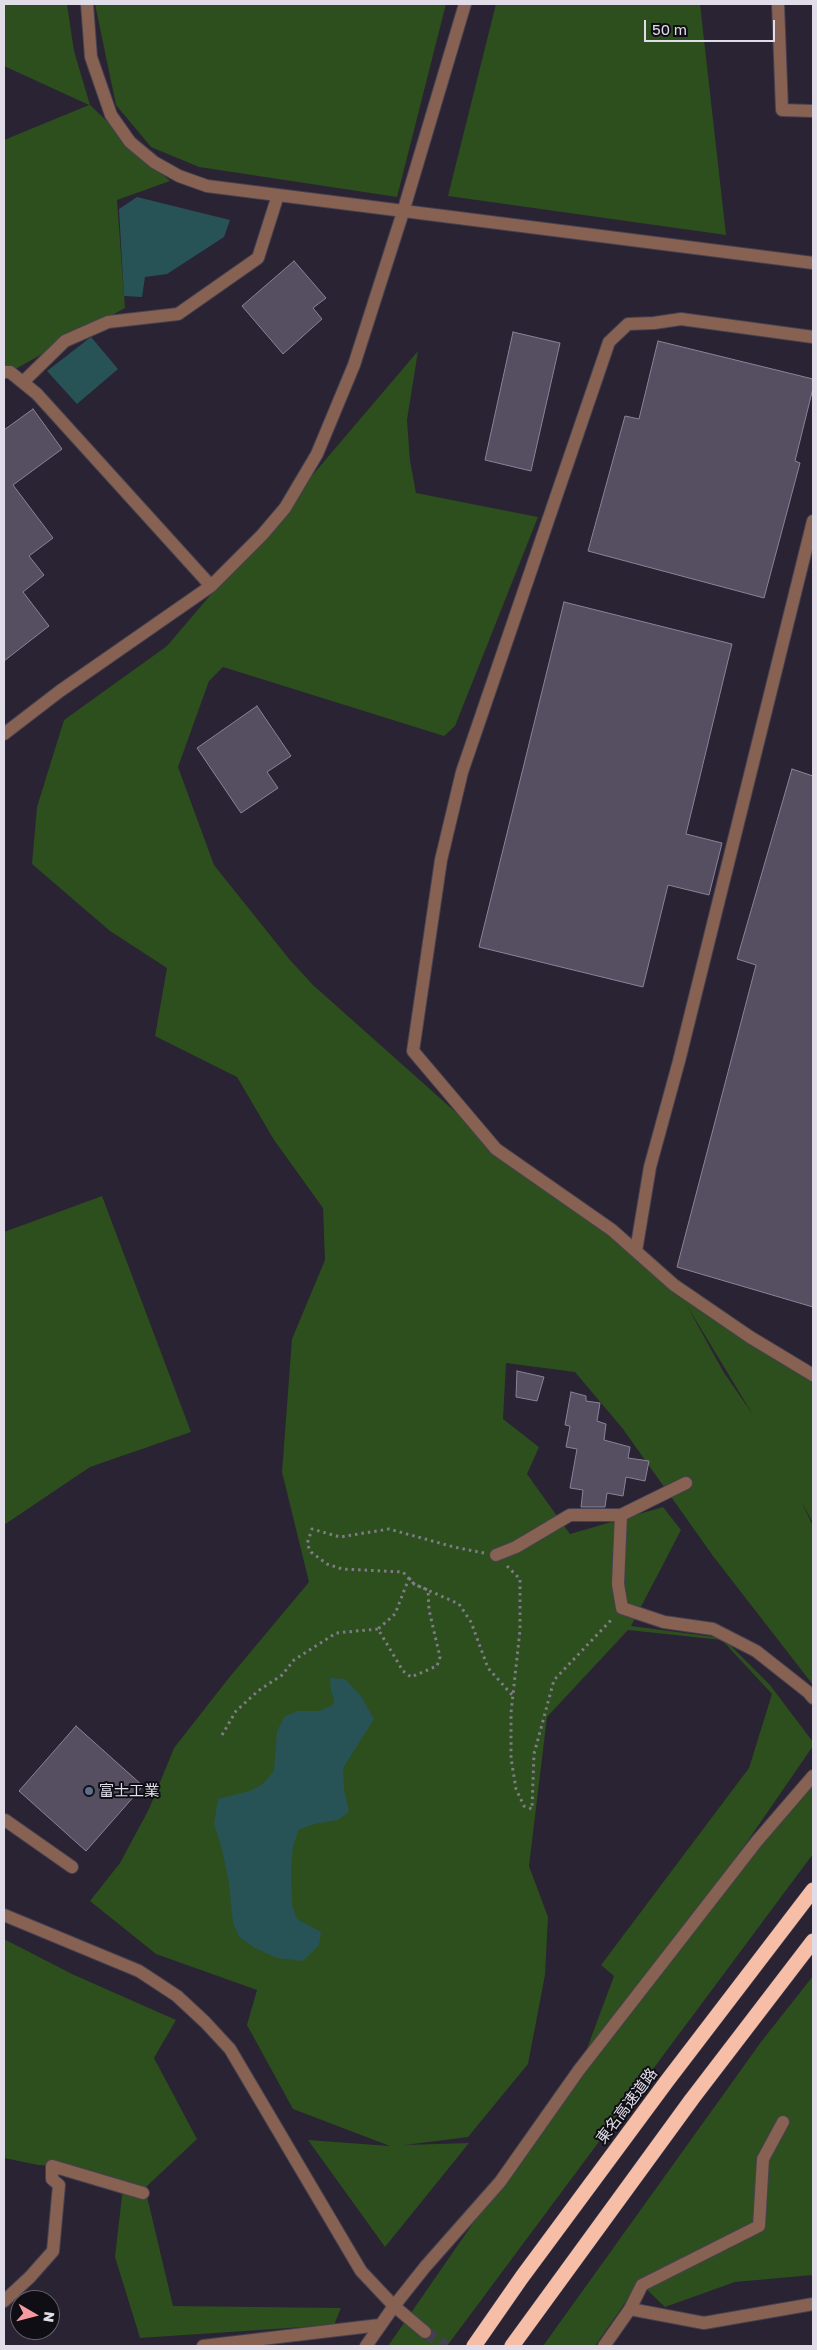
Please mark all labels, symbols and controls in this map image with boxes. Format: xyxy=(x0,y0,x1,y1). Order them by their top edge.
scale bar xyxy=(647,10,778,42)
text: 50 m xyxy=(652,20,687,38)
place label: 富士工業 xyxy=(99,1782,159,1800)
marker: 富士工業 xyxy=(83,1785,95,1797)
street label: 東名高速道路 xyxy=(593,2065,661,2147)
north arrow xyxy=(10,2290,60,2340)
text: N xyxy=(40,2311,59,2323)

